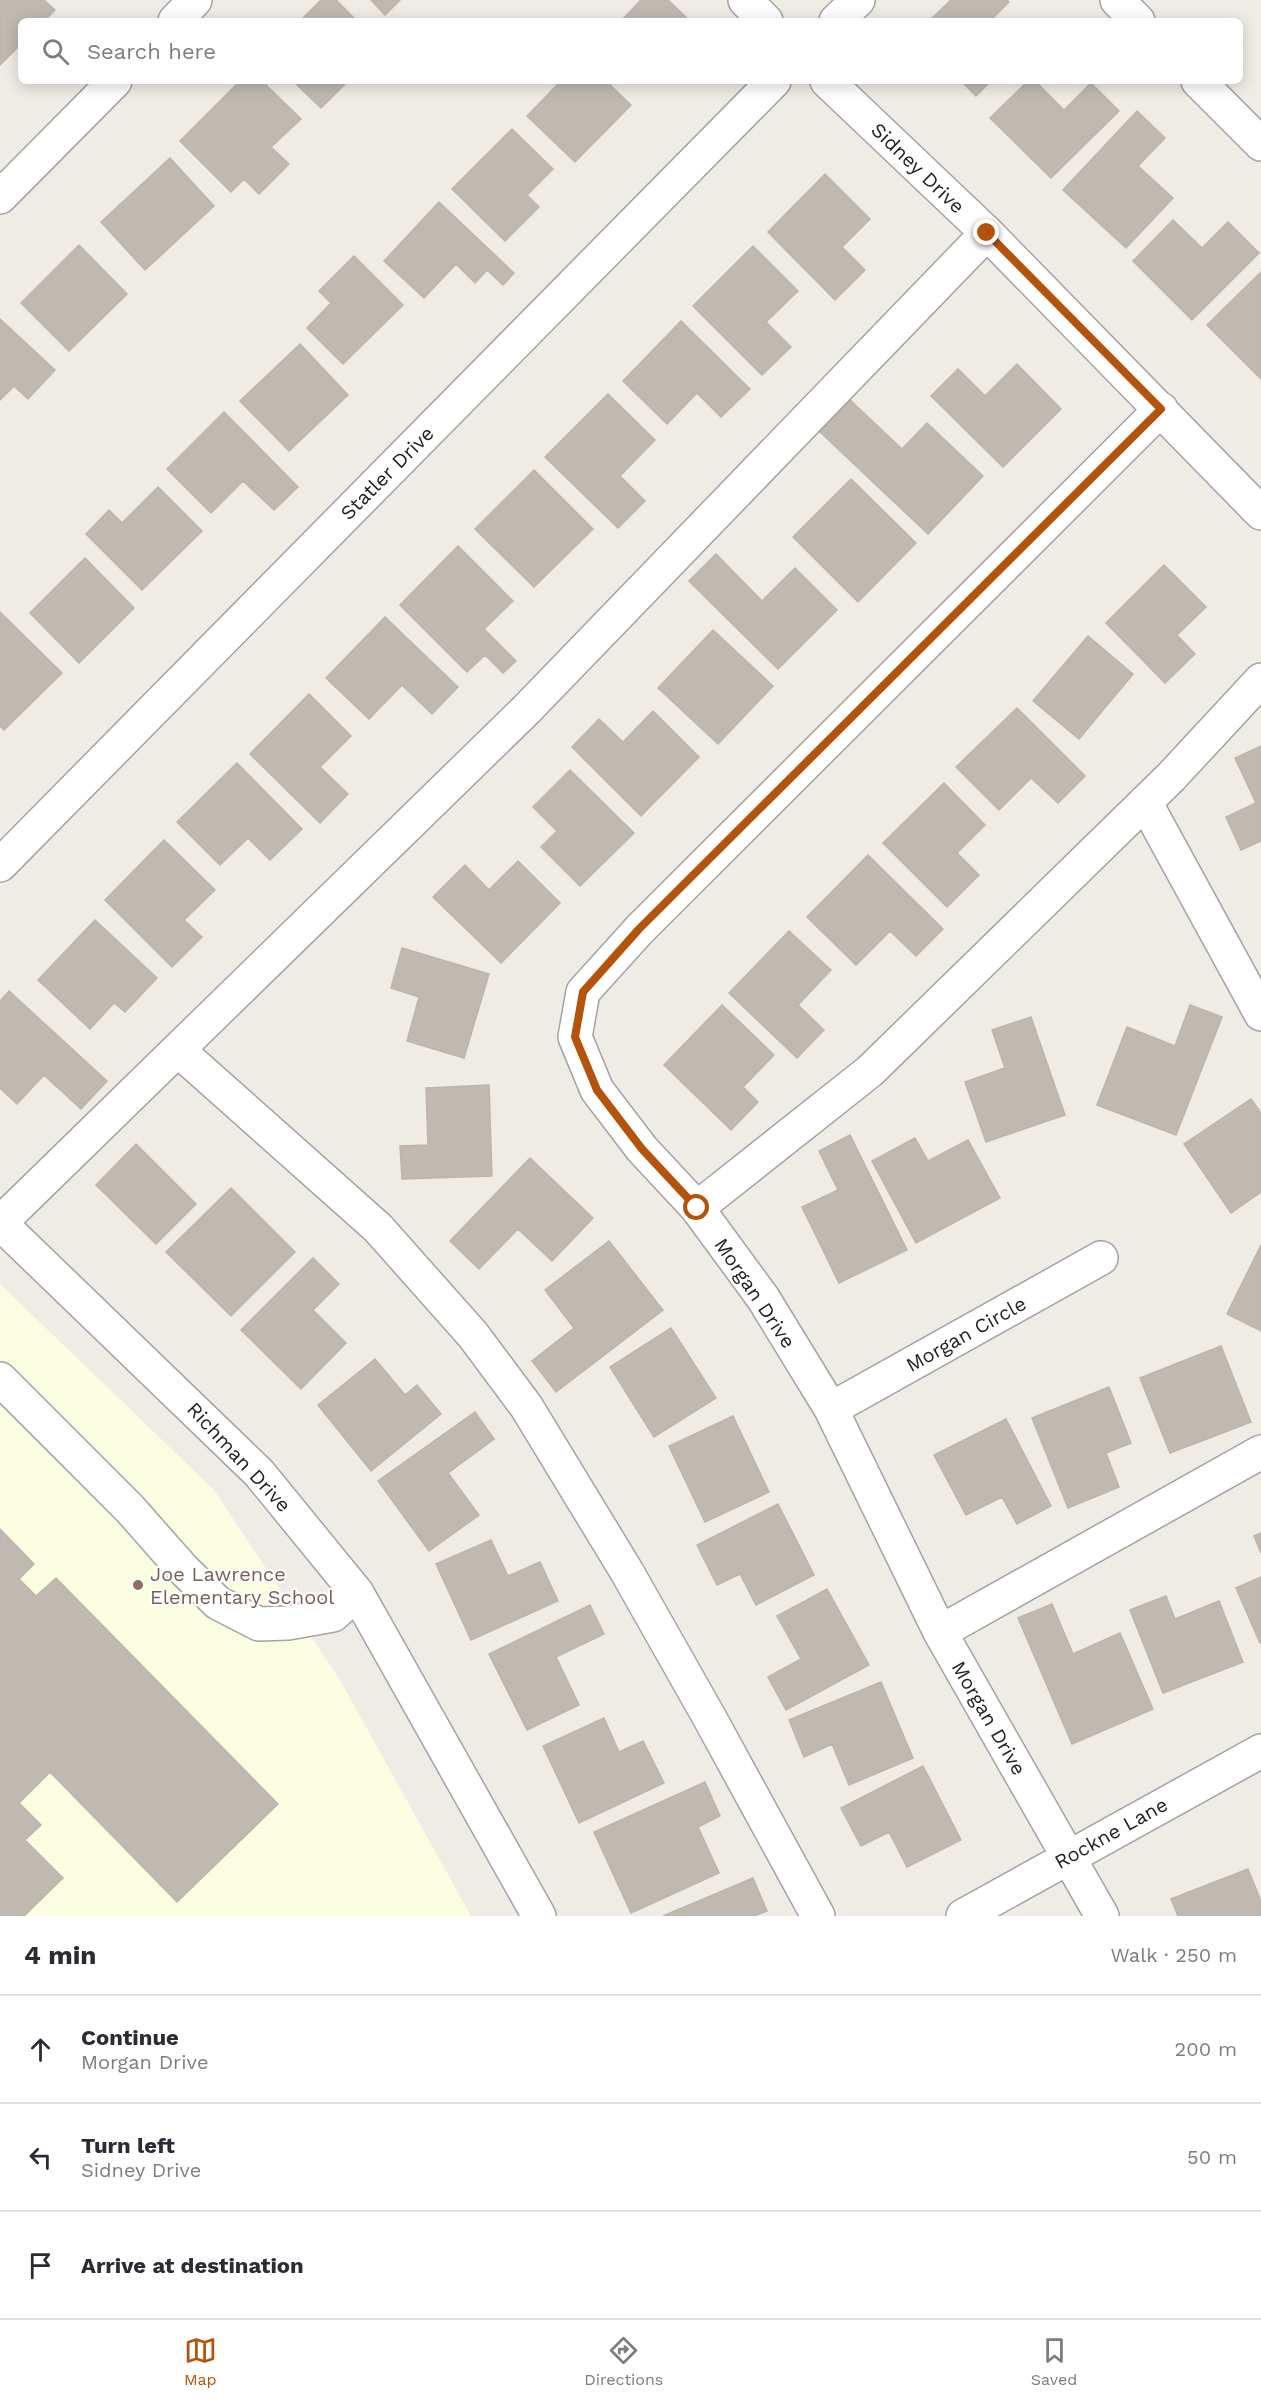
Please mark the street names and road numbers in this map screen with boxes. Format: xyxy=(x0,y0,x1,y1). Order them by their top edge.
street label: Sidney Drive xyxy=(866,118,970,218)
street label: Statler Drive xyxy=(335,421,439,525)
street label: Morgan Drive xyxy=(709,1233,801,1353)
street label: Morgan Circle xyxy=(902,1291,1030,1377)
street label: Richman Drive xyxy=(182,1397,296,1517)
street label: Morgan Drive xyxy=(947,1657,1031,1779)
street label: Rockne Lane xyxy=(1050,1792,1172,1874)

